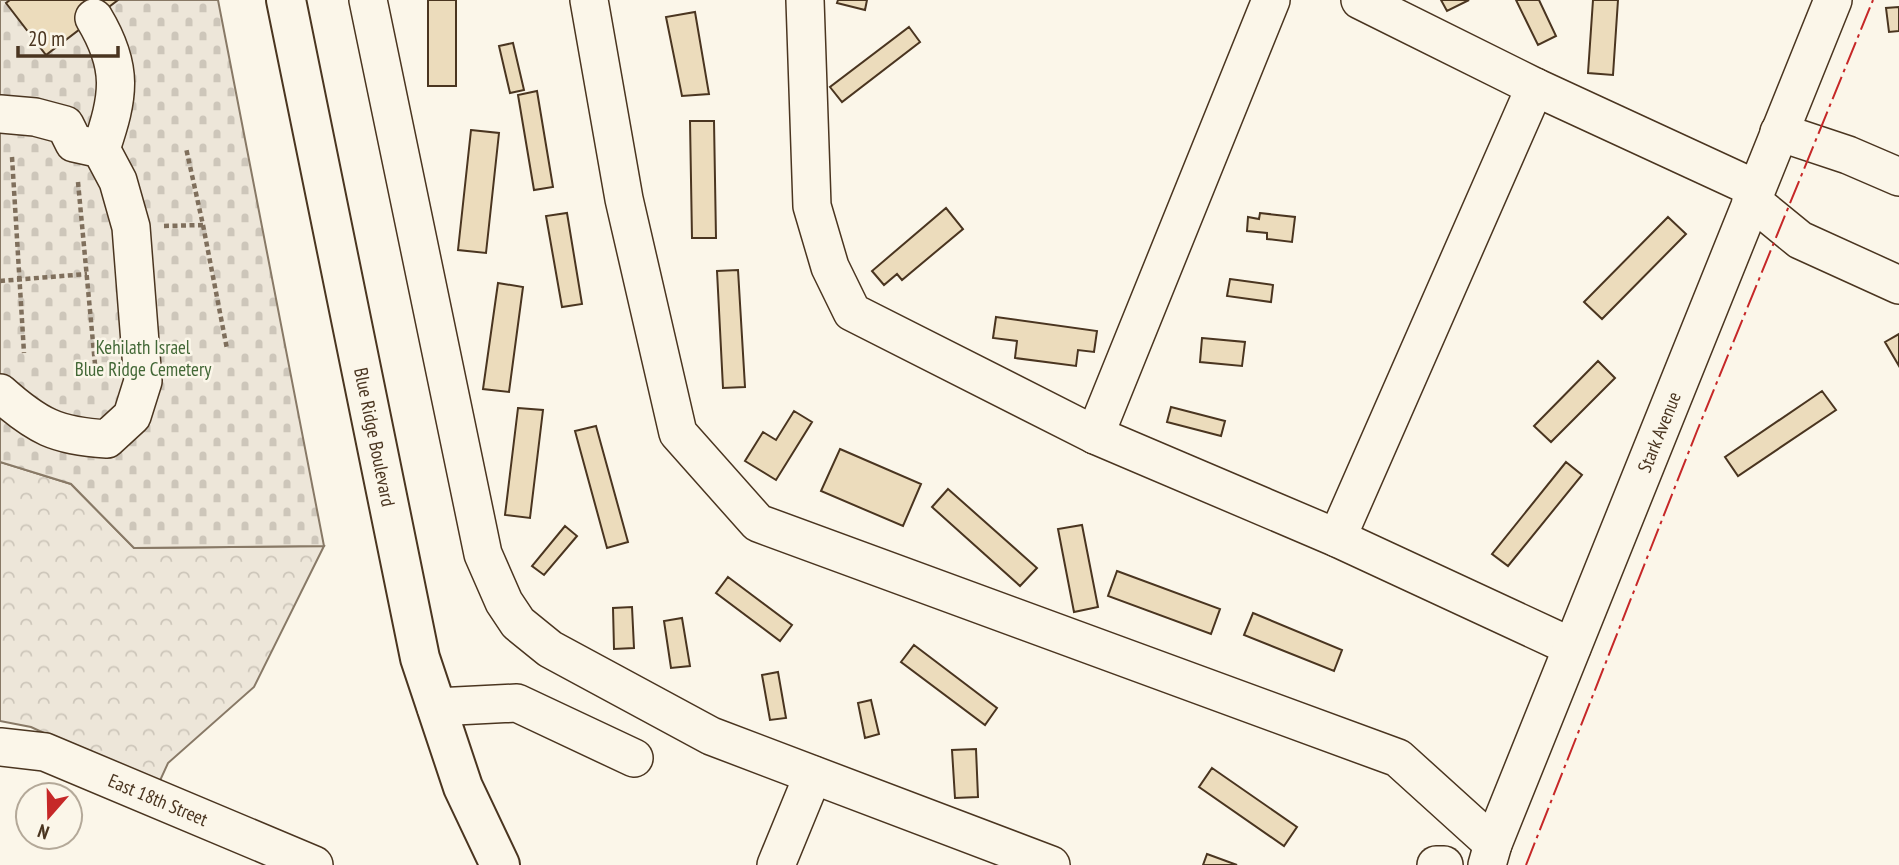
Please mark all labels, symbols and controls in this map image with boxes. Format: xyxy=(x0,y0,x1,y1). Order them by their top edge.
scale bar xyxy=(18,14,117,58)
text: 20 m xyxy=(28,25,65,52)
park label: Kehilath Israel Blue Ridge Cemetery xyxy=(75,335,212,381)
street label: Blue Ridge Boulevard xyxy=(349,366,401,508)
street label: Stark Avenue xyxy=(1632,388,1686,476)
street label: East 18th Street xyxy=(105,768,212,831)
north arrow xyxy=(14,781,84,851)
text: N xyxy=(34,819,52,845)

